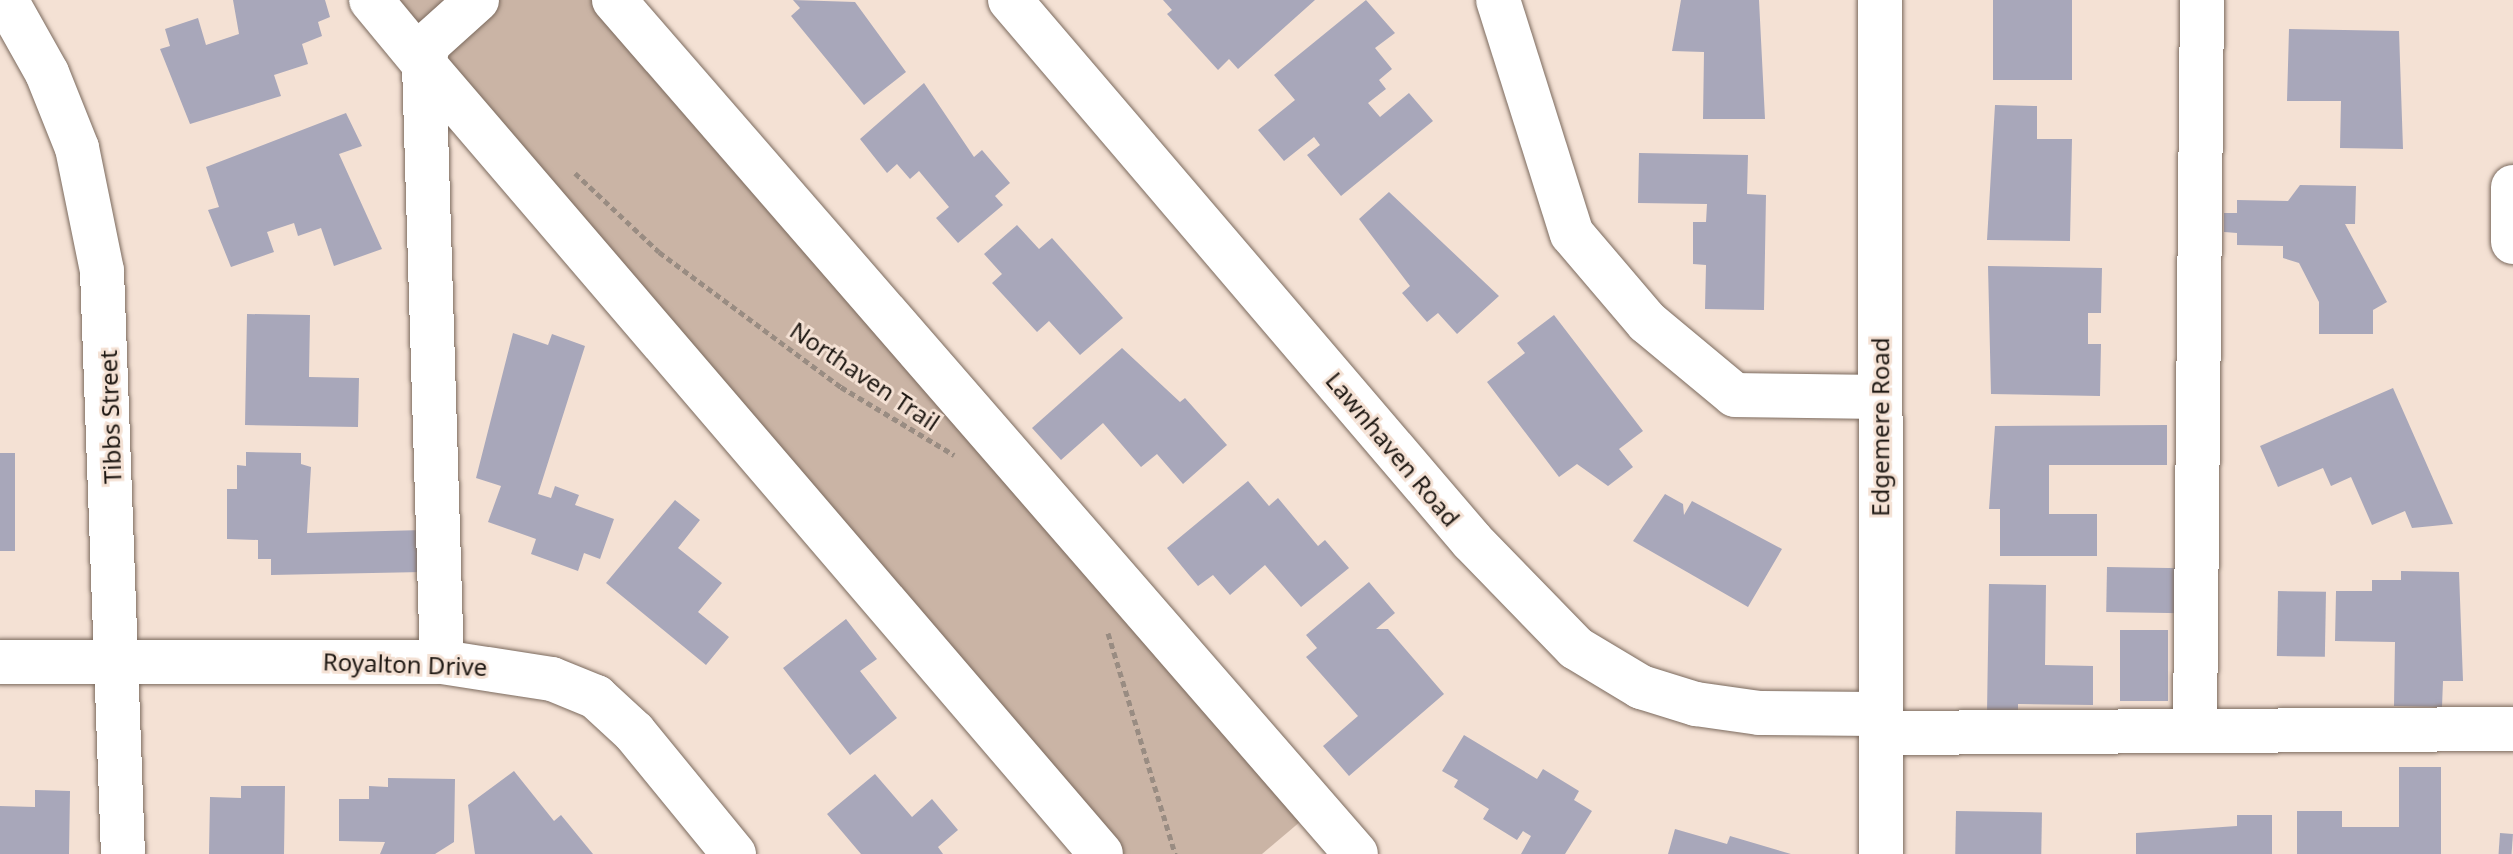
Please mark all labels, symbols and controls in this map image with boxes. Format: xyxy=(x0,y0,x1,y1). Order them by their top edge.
street label: Northaven Trail xyxy=(785,315,945,437)
street label: Edgemere Road xyxy=(1866,337,1894,517)
street label: Tibbs Street xyxy=(93,350,127,484)
street label: Lawnhaven Road xyxy=(1320,366,1466,532)
street label: Royalton Drive xyxy=(322,647,488,681)

